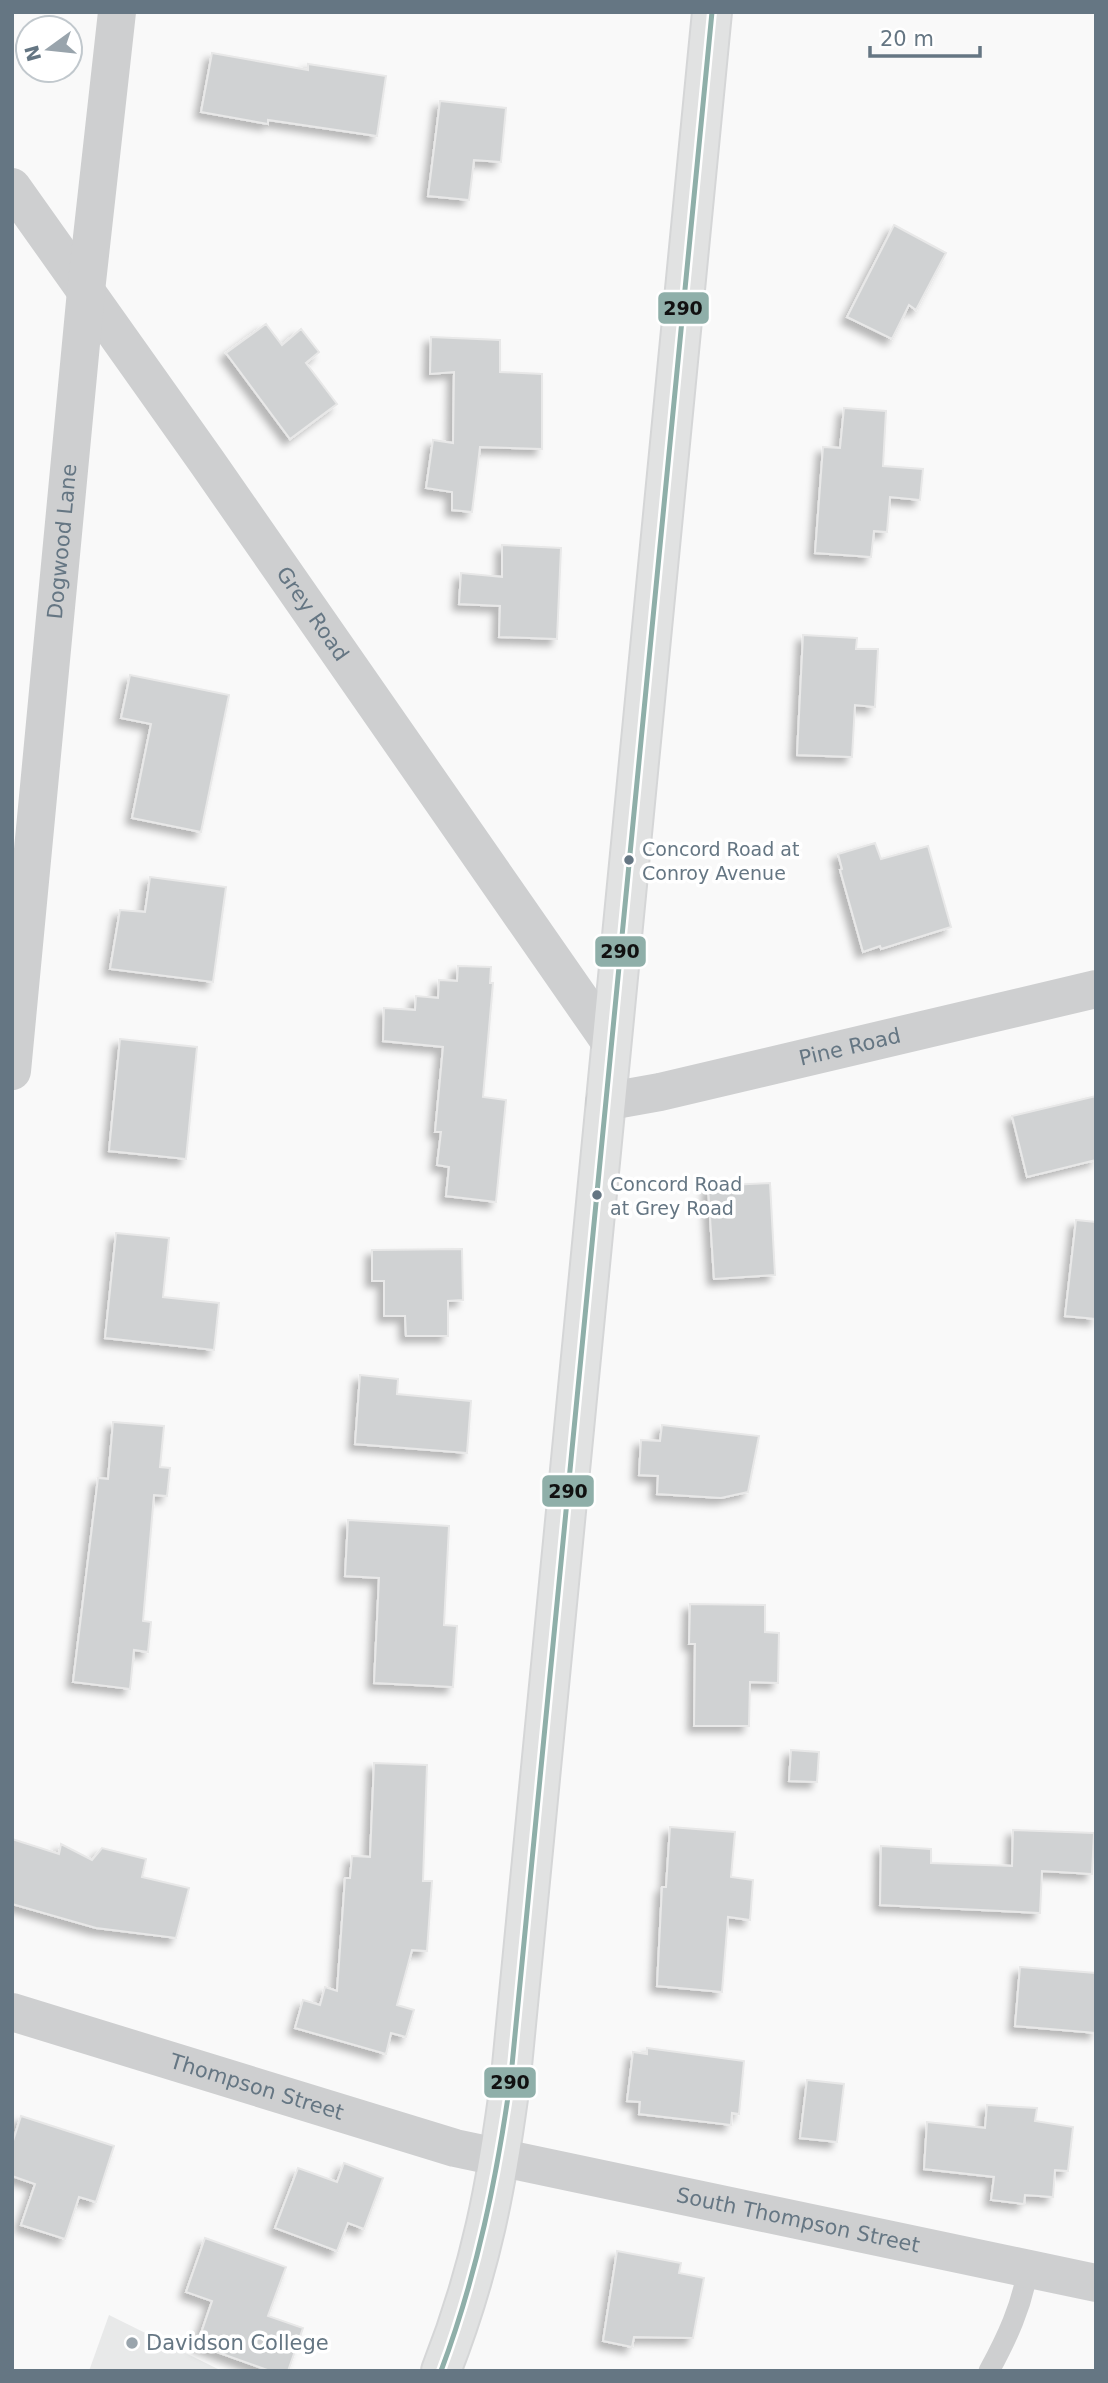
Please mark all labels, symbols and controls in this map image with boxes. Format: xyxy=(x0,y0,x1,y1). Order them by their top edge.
north arrow xyxy=(14,14,84,84)
scale bar xyxy=(870,14,980,58)
text: 20 m xyxy=(880,27,934,51)
text: N xyxy=(20,43,45,64)
line badge: 290 xyxy=(657,291,710,325)
text: 290 xyxy=(663,297,703,319)
street label: Dogwood Lane xyxy=(43,463,82,620)
street label: Grey Road xyxy=(271,562,354,666)
place label: Concord Road at Conroy Avenue xyxy=(642,838,799,884)
marker: Concord Road at Conroy Avenue xyxy=(622,853,636,867)
line badge: 290 xyxy=(594,935,647,968)
text: 290 xyxy=(600,940,640,962)
street label: Pine Road xyxy=(797,1024,903,1071)
place label: Concord Road at Grey Road xyxy=(610,1173,742,1219)
marker: Concord Road at Grey Road xyxy=(590,1188,604,1202)
line badge: 290 xyxy=(541,1474,595,1508)
text: 290 xyxy=(548,1480,588,1502)
street label: Thompson Street xyxy=(166,2049,347,2125)
line badge: 290 xyxy=(483,2066,537,2099)
text: 290 xyxy=(490,2071,530,2093)
street label: South Thompson Street xyxy=(674,2183,922,2258)
place label: Davidson College xyxy=(146,2331,329,2355)
marker: Davidson College xyxy=(124,2335,140,2351)

